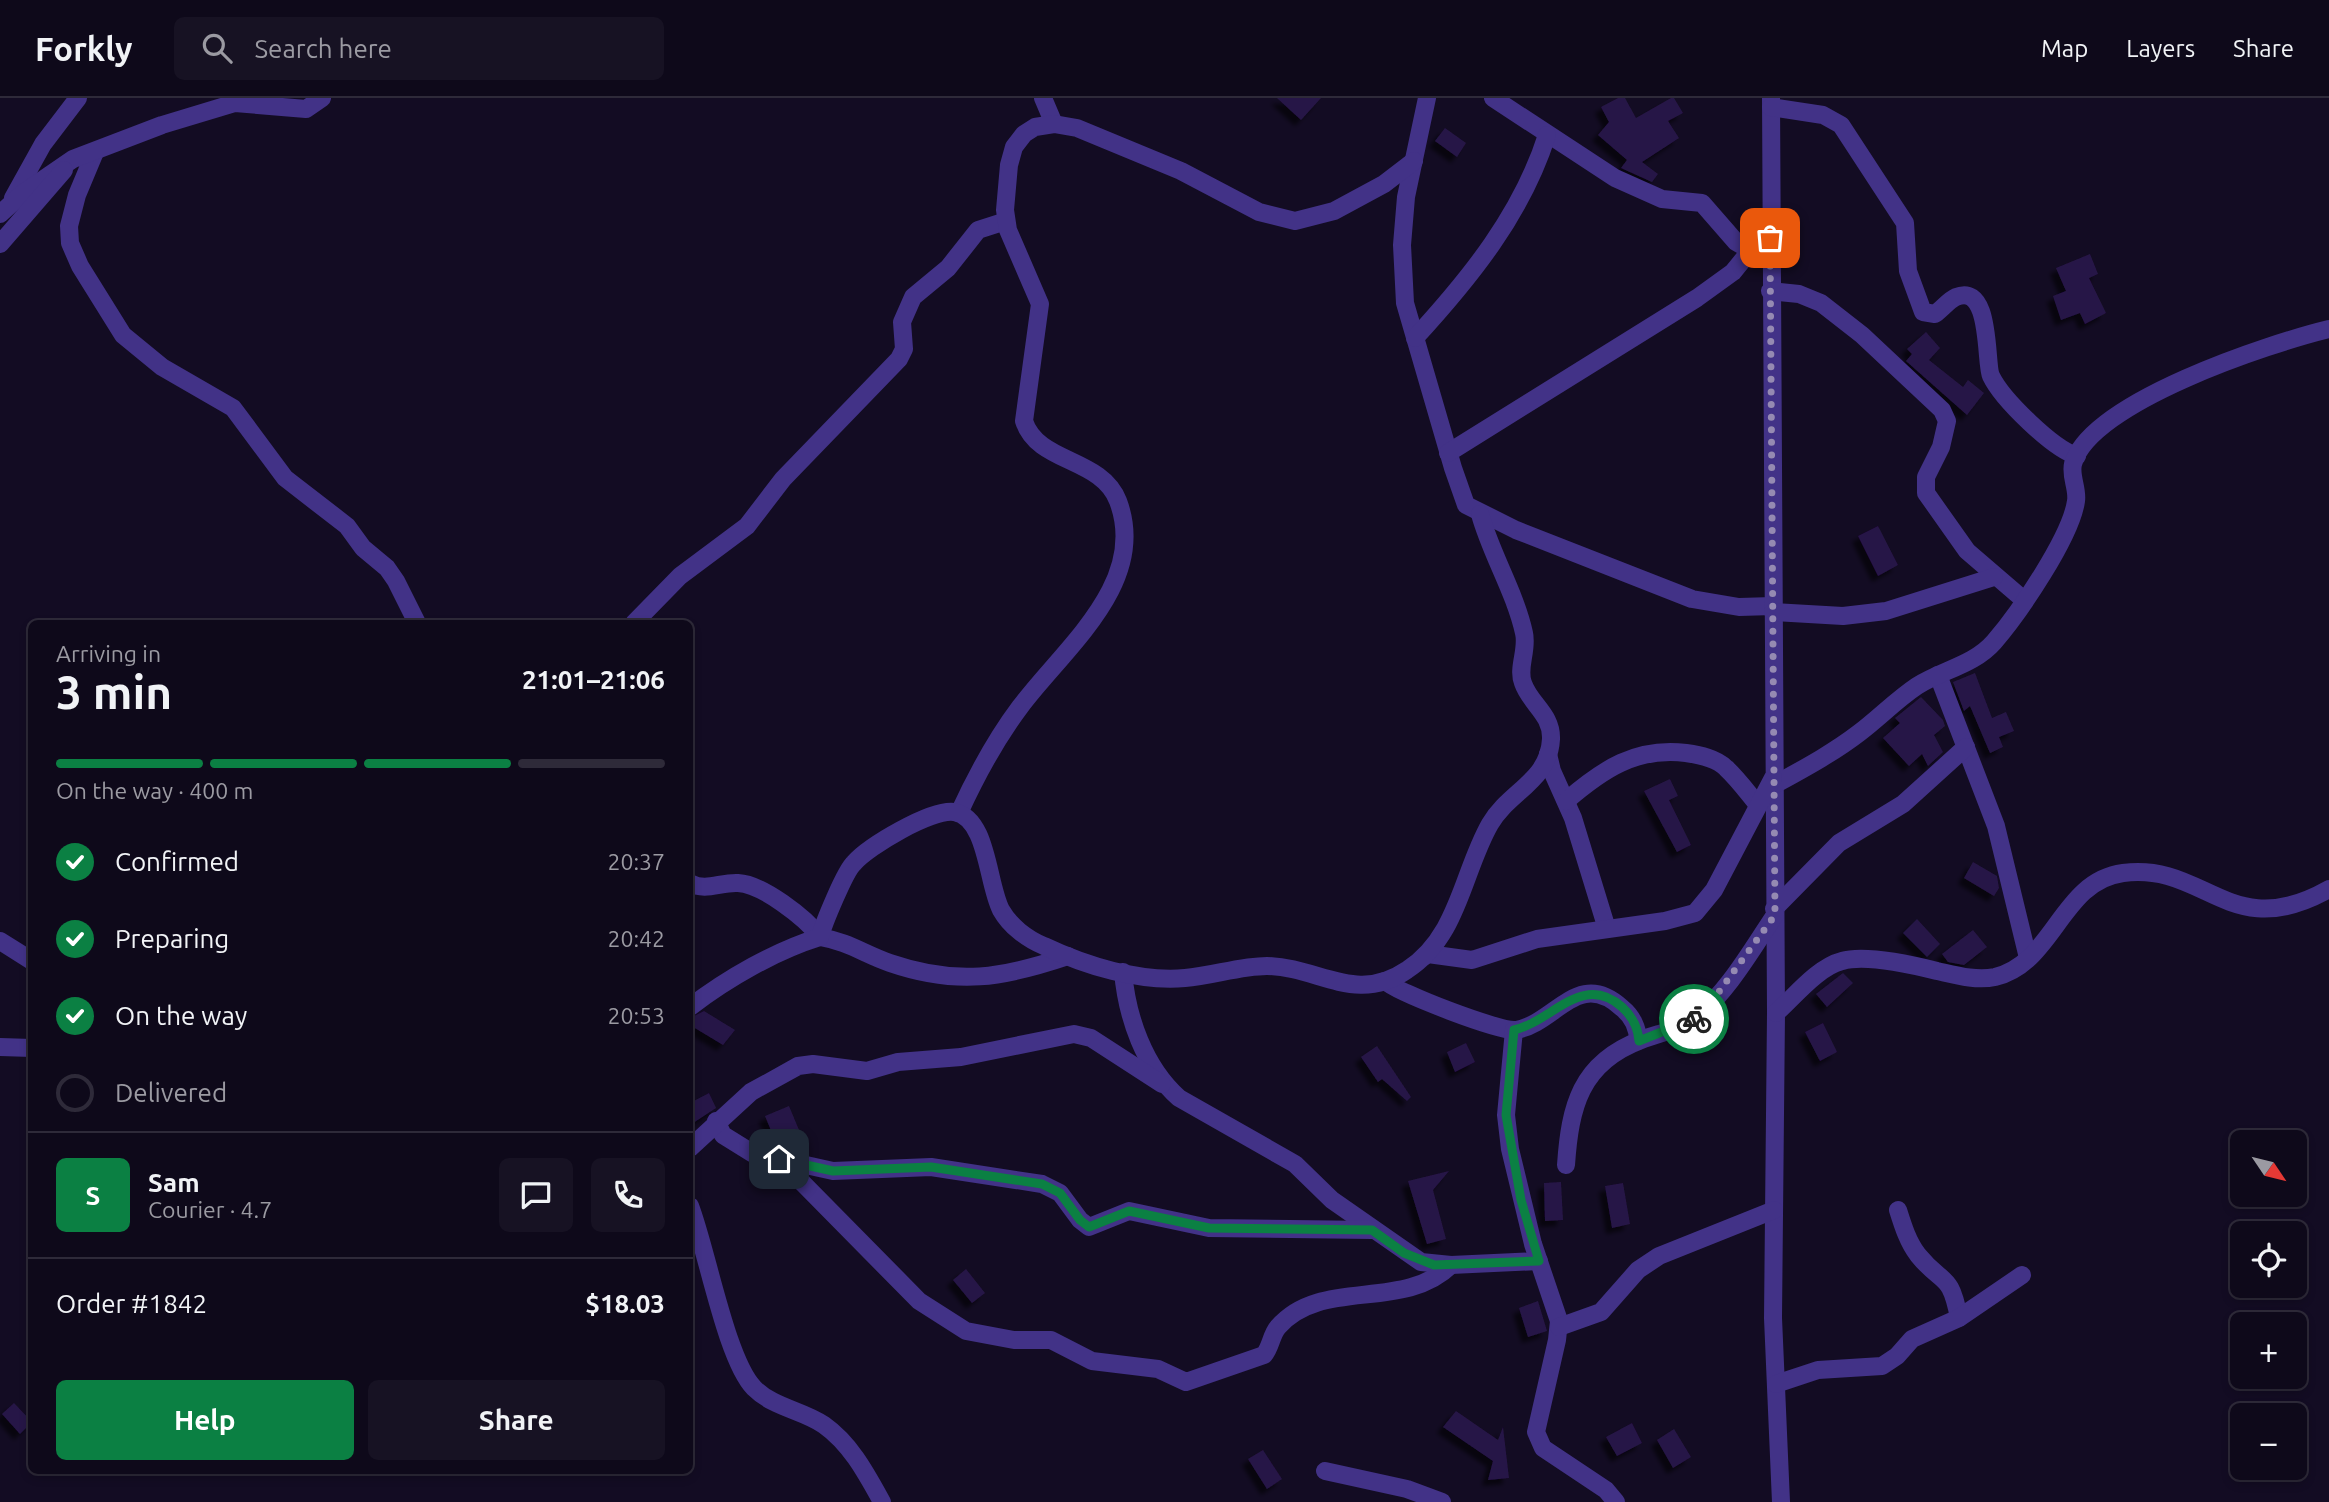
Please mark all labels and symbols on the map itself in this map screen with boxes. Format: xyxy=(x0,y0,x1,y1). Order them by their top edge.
pin xyxy=(1740,208,1800,268)
courier xyxy=(1659,984,1729,1054)
pin xyxy=(749,1129,809,1189)
north arrow xyxy=(2230,1130,2306,1208)

